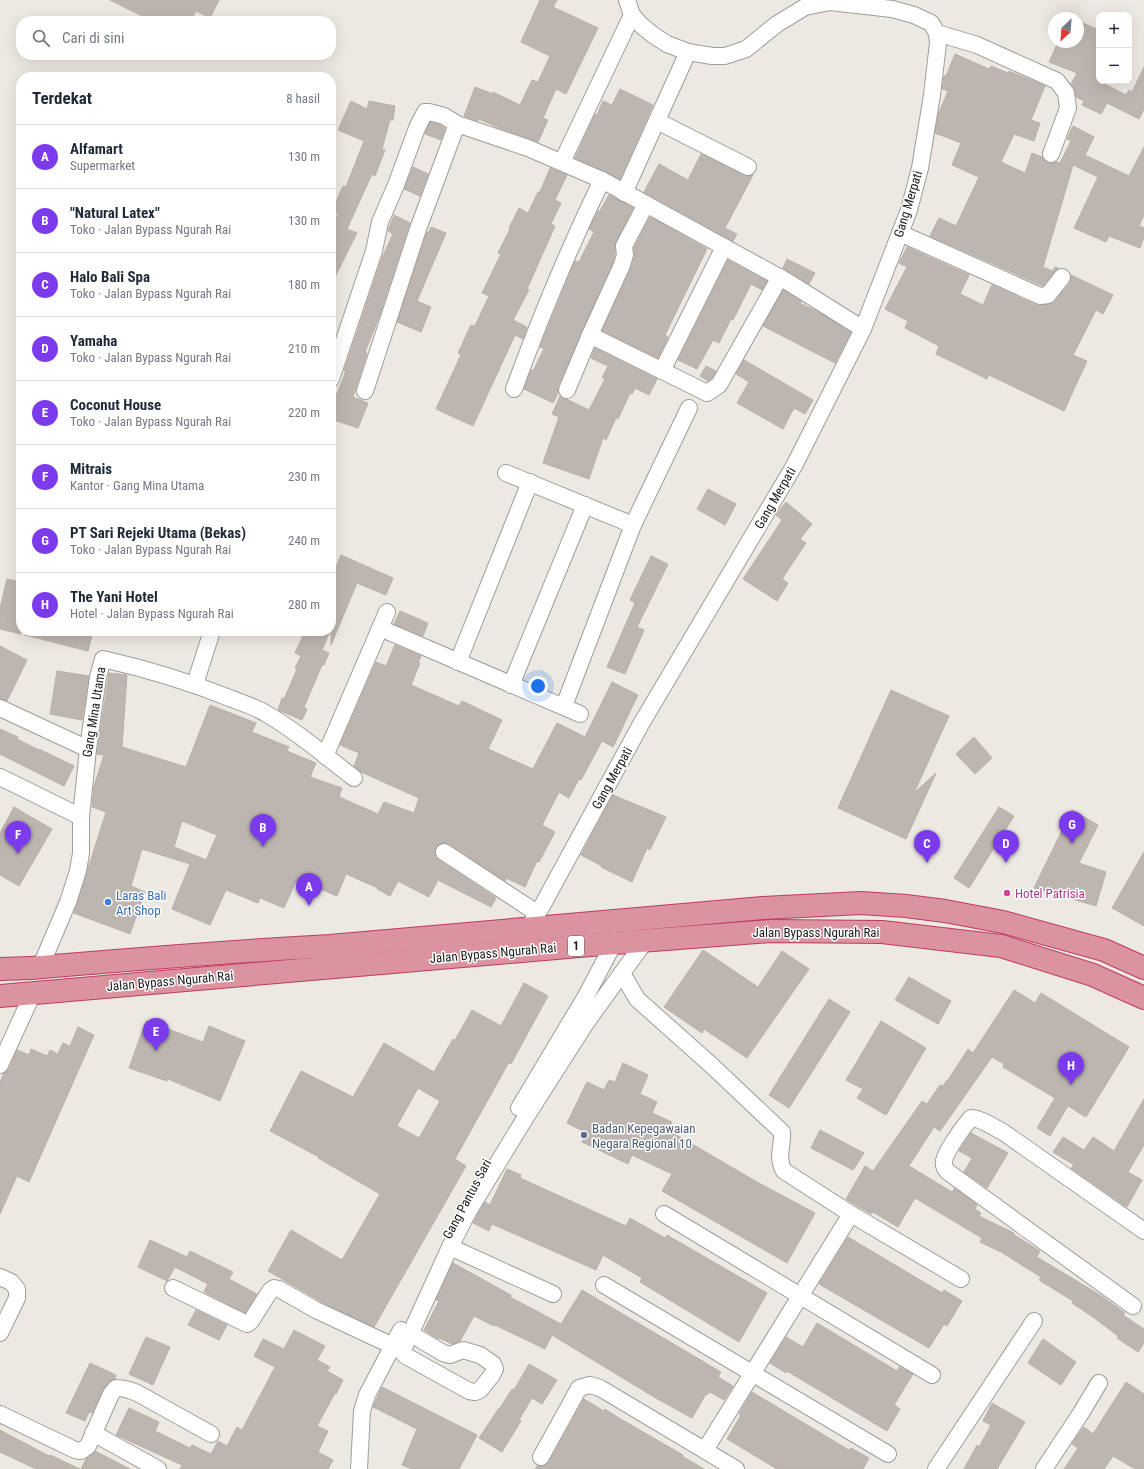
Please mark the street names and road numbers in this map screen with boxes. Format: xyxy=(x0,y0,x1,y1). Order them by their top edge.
street label: Gang Merpati xyxy=(891,169,925,239)
street label: Gang Merpati xyxy=(751,464,799,532)
street label: Gang Mina Utama xyxy=(79,666,109,758)
street label: Gang Merpati xyxy=(589,744,635,812)
street label: Jalan Bypass Ngurah Rai xyxy=(752,925,880,940)
road number: 1 xyxy=(568,936,584,956)
street label: Jalan Bypass Ngurah Rai xyxy=(429,940,557,966)
street label: Jalan Bypass Ngurah Rai xyxy=(106,968,234,994)
street label: Gang Pantus Sari xyxy=(440,1157,494,1241)

